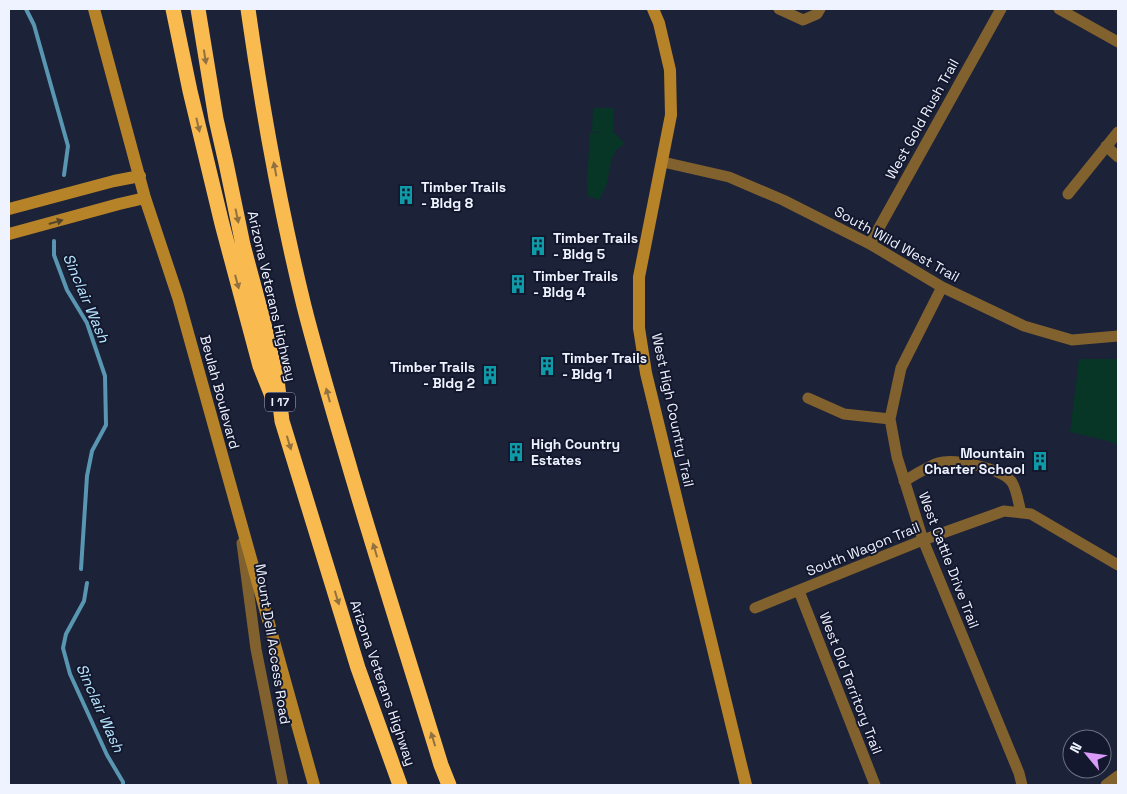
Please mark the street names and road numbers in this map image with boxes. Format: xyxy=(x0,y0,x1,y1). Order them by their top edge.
street label: West Gold Rush Trail xyxy=(881,55,963,183)
street label: South Wild West Trail xyxy=(831,202,963,286)
street label: Arizona Veterans Highway xyxy=(244,209,300,383)
street label: West High Country Trail xyxy=(648,332,698,488)
street label: Beulah Boulevard xyxy=(196,333,244,451)
road number: I 17 xyxy=(265,392,295,412)
street label: West Cattle Drive Trail xyxy=(915,489,983,631)
street label: South Wagon Trail xyxy=(804,518,922,580)
street label: Mount Dell Access Road xyxy=(251,563,295,725)
street label: Arizona Veterans Highway xyxy=(346,598,420,768)
street label: West Old Territory Trail xyxy=(816,609,886,757)

